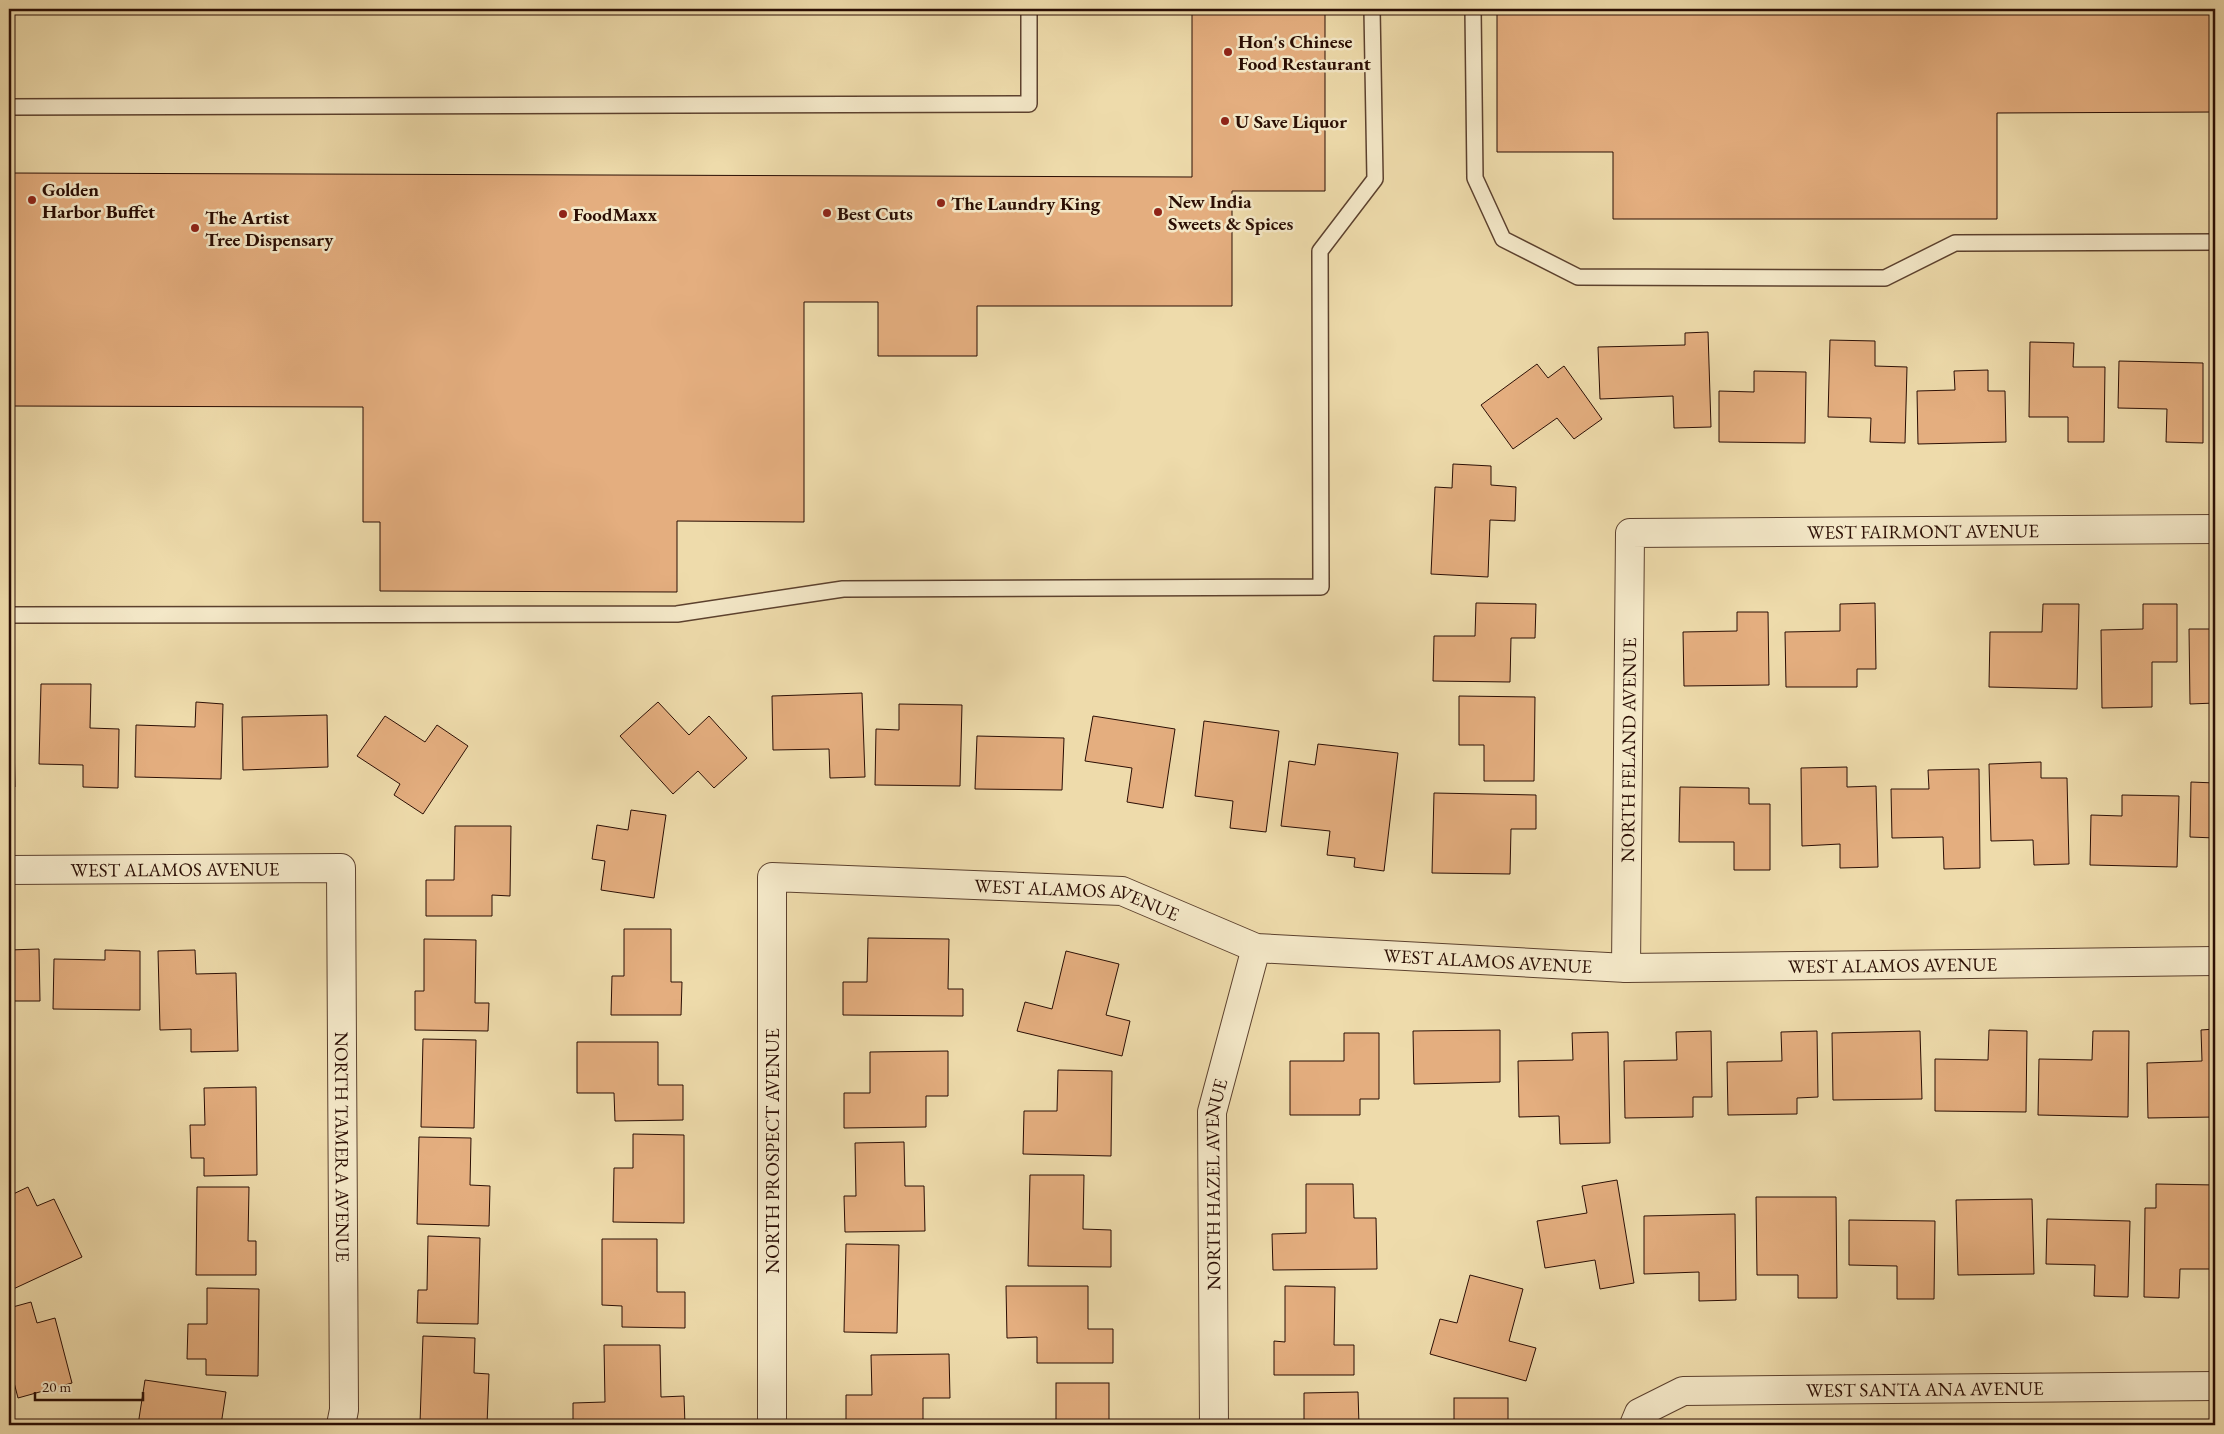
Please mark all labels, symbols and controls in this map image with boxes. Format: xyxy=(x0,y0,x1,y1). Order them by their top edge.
place label: Hon's Chinese Food Restaurant xyxy=(1238,29,1371,76)
marker: Hon's Chinese Food Restaurant xyxy=(1222,46,1234,58)
place label: U Save Liquor xyxy=(1235,109,1347,134)
marker: U Save Liquor xyxy=(1219,115,1231,127)
place label: Golden Harbor Buffet xyxy=(42,177,155,224)
place label: New India Sweets & Spices xyxy=(1168,189,1293,236)
place label: The Laundry King xyxy=(951,191,1101,216)
marker: Golden Harbor Buffet xyxy=(26,194,38,206)
marker: The Laundry King xyxy=(935,197,947,209)
place label: Best Cuts xyxy=(837,201,913,226)
place label: FoodMaxx xyxy=(573,202,657,227)
place label: The Artist Tree Dispensary xyxy=(205,205,334,252)
marker: New India Sweets & Spices xyxy=(1152,206,1164,218)
marker: Best Cuts xyxy=(821,207,833,219)
marker: FoodMaxx xyxy=(557,208,569,220)
marker: The Artist Tree Dispensary xyxy=(189,222,201,234)
street label: WEST FAIRMONT AVENUE xyxy=(1807,518,2039,544)
street label: NORTH FELAND AVENUE xyxy=(1614,637,1642,863)
street label: WEST ALAMOS AVENUE xyxy=(70,856,280,882)
street label: WEST ALAMOS AVENUE xyxy=(974,873,1184,927)
street label: WEST ALAMOS AVENUE xyxy=(1383,942,1593,979)
street label: WEST ALAMOS AVENUE xyxy=(1788,951,1997,979)
street label: NORTH PROSPECT AVENUE xyxy=(760,1028,785,1274)
street label: NORTH TAMERA AVENUE xyxy=(329,1032,356,1263)
street label: NORTH HAZEL AVENUE xyxy=(1199,1075,1233,1290)
scale bar xyxy=(35,1369,142,1401)
street label: WEST SANTA ANA AVENUE xyxy=(1806,1375,2044,1402)
text: 20 m xyxy=(42,1377,71,1396)

